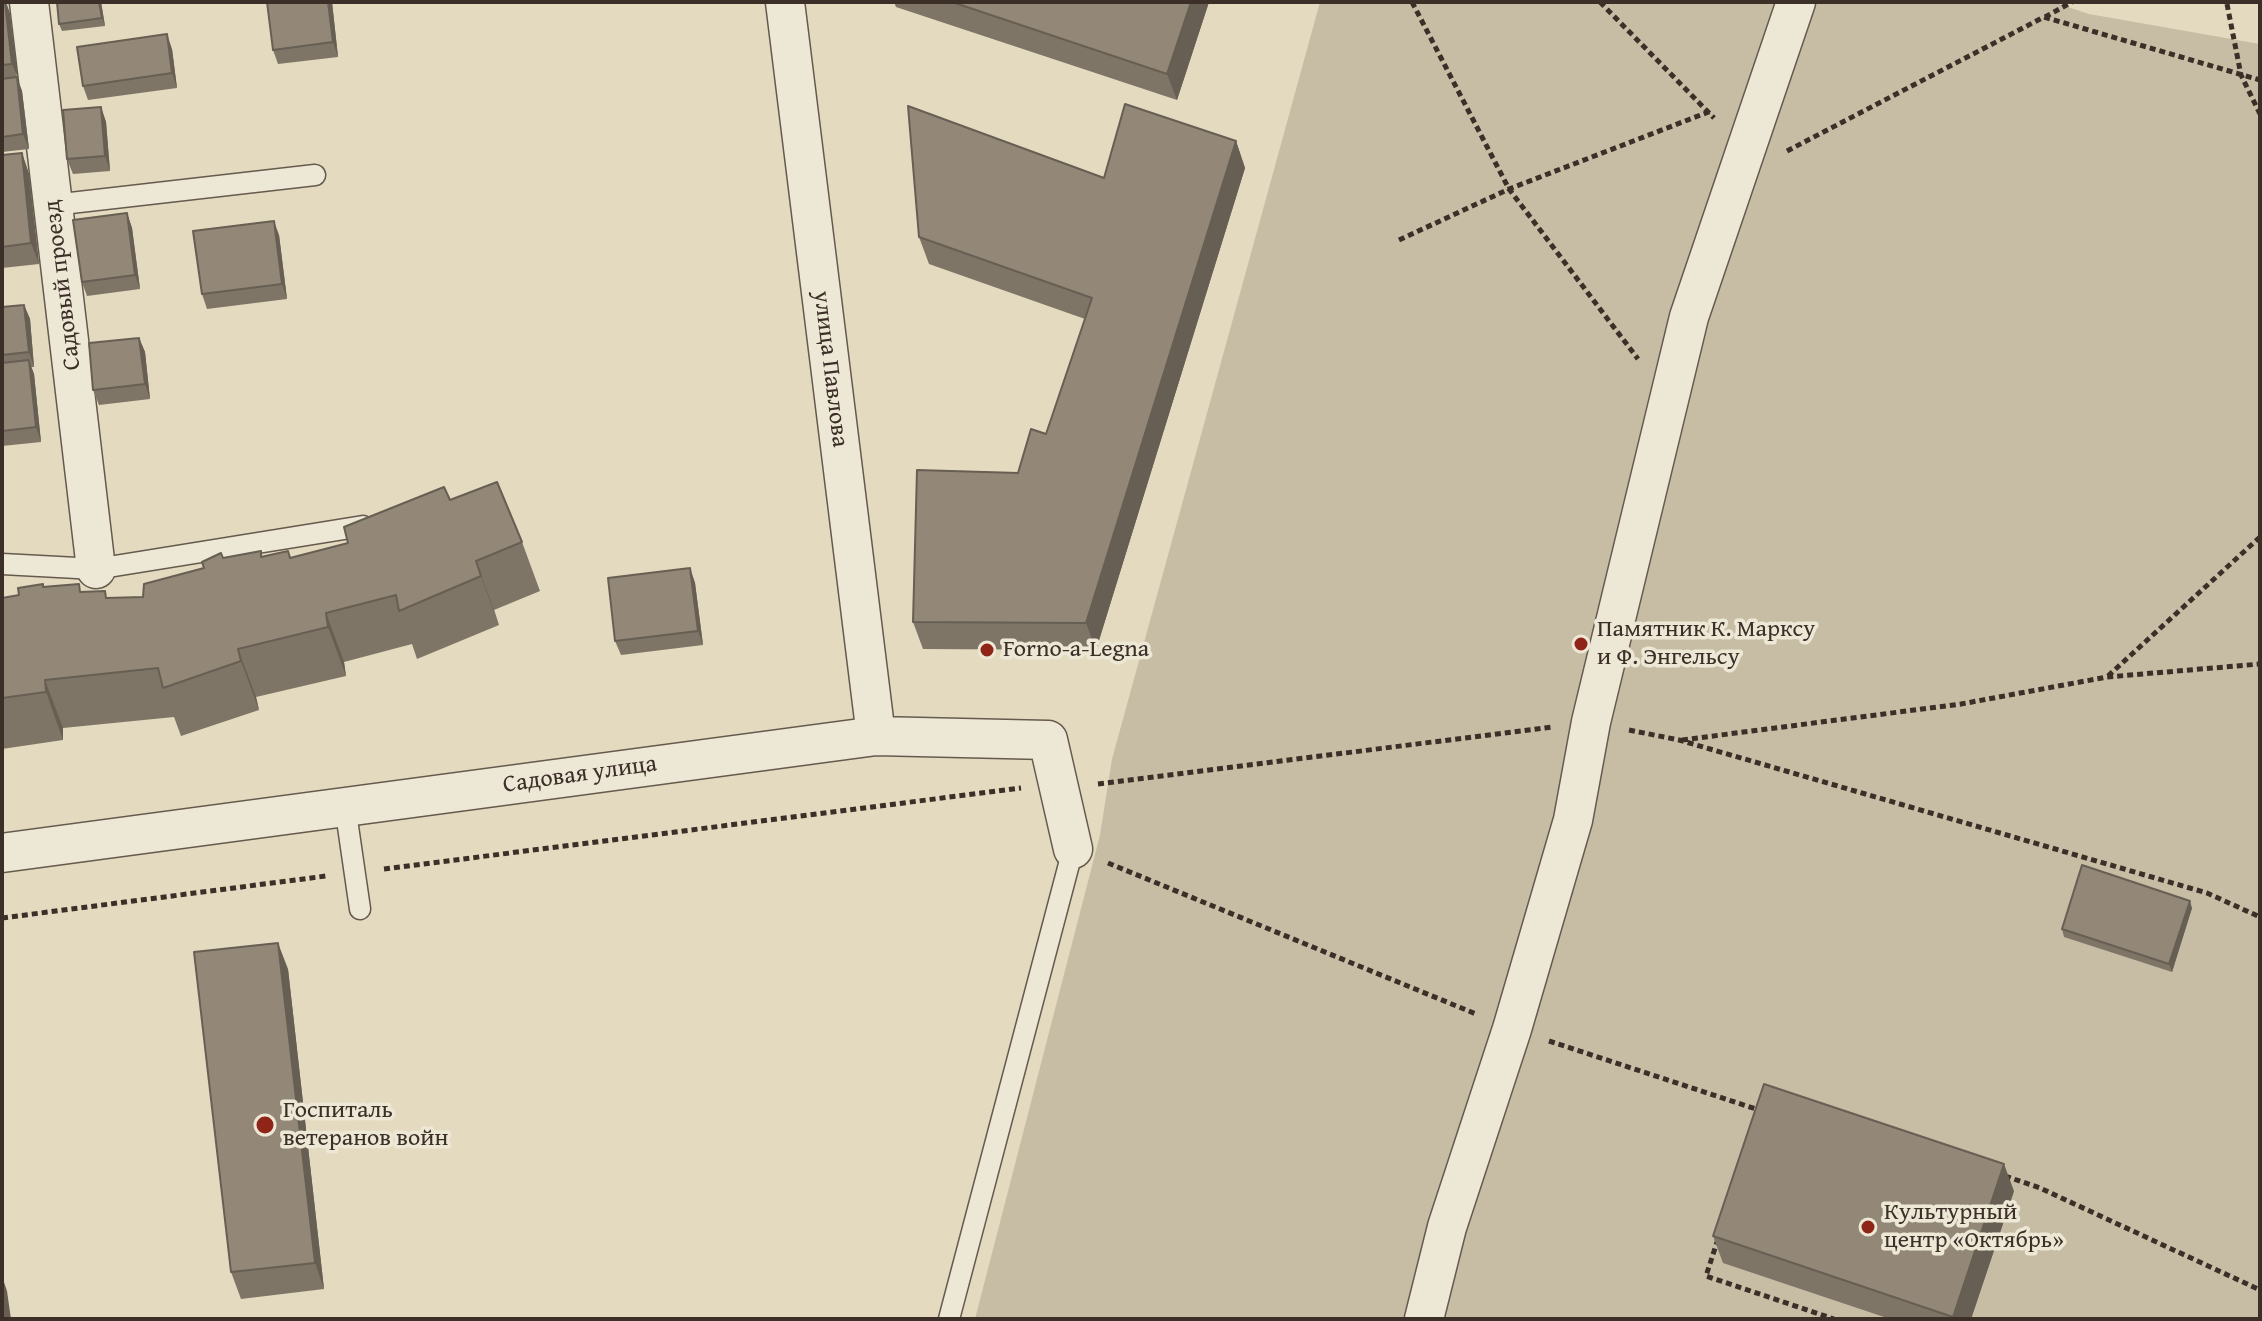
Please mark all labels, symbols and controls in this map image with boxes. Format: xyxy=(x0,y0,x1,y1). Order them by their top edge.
street label: Садовый проезд xyxy=(38,198,88,372)
street label: улица Павлова xyxy=(806,289,854,449)
place label: Памятник К. Марксу и Ф. Энгельсу xyxy=(1597,616,1815,672)
marker: Памятник К. Марксу и Ф. Энгельсу xyxy=(1572,635,1590,653)
place label: Forno-a-Legna xyxy=(1003,636,1149,664)
marker: Forno-a-Legna xyxy=(978,641,996,659)
street label: Садовая улица xyxy=(501,750,659,800)
place label: Госпиталь ветеранов войн xyxy=(283,1097,449,1153)
marker: Госпиталь ветеранов войн xyxy=(254,1114,276,1136)
place label: Культурный центр «Октябрь» xyxy=(1884,1199,2064,1255)
marker: Культурный центр «Октябрь» xyxy=(1859,1218,1877,1236)

